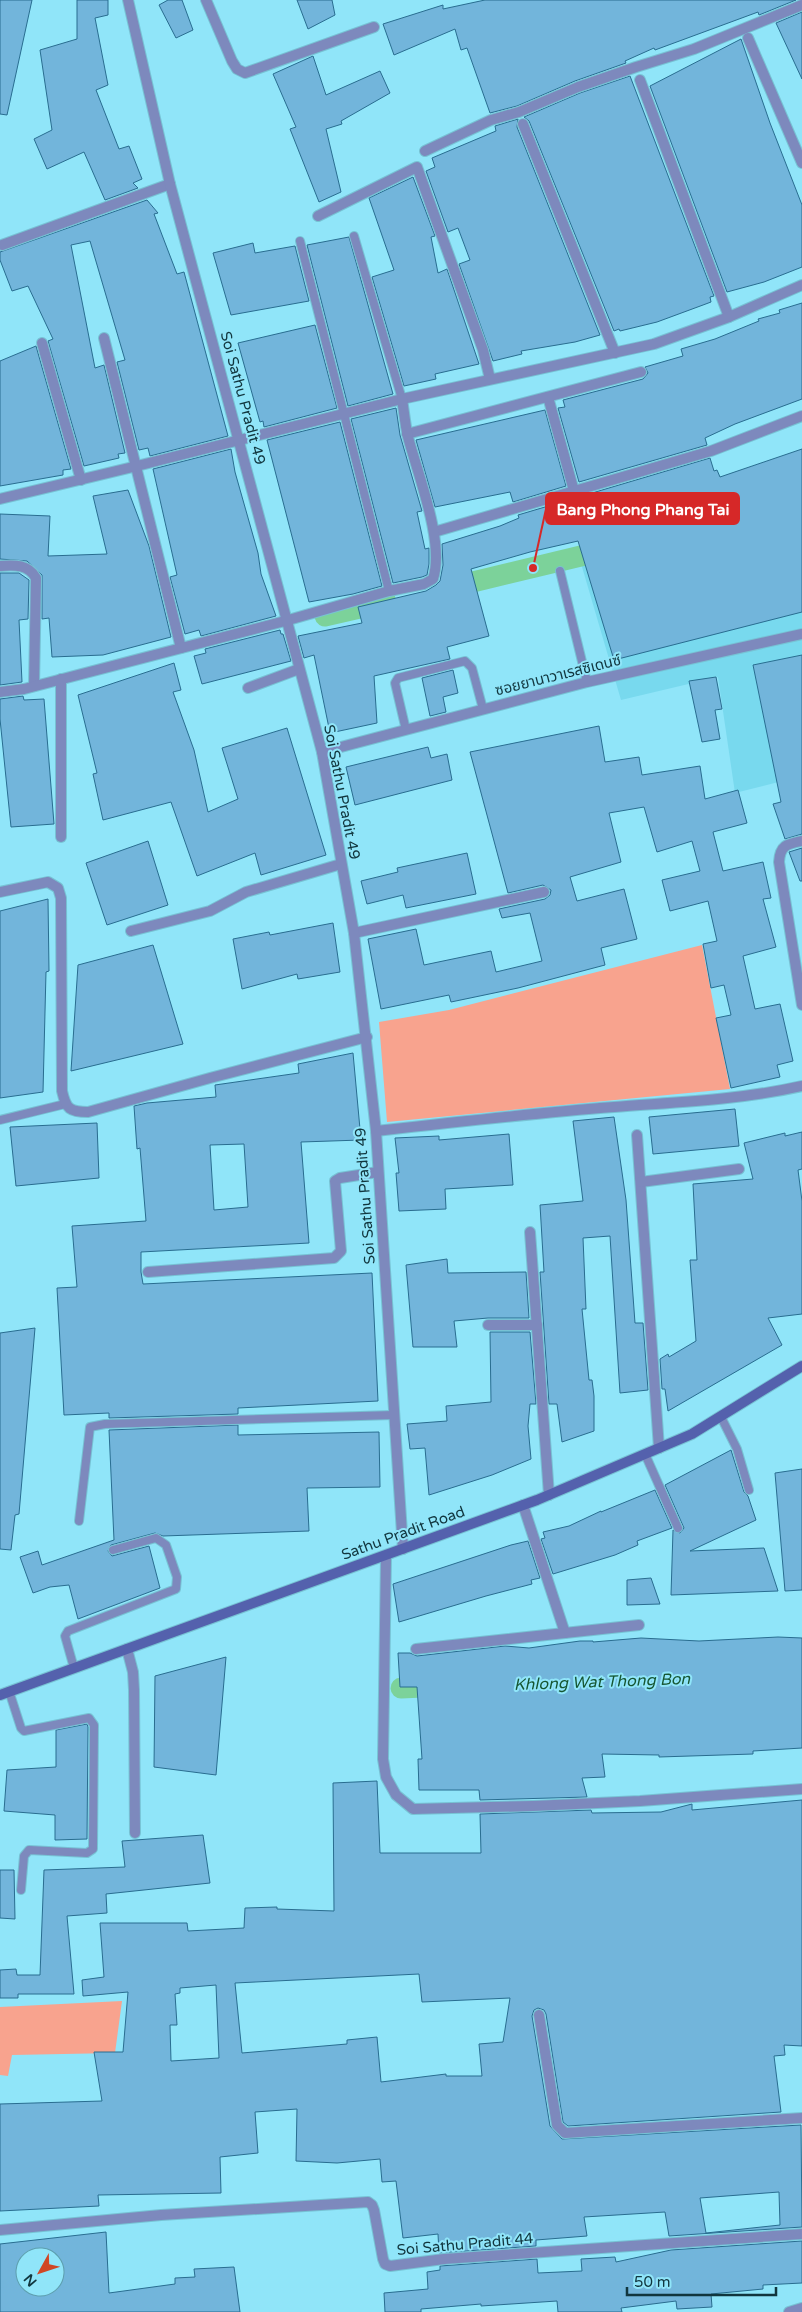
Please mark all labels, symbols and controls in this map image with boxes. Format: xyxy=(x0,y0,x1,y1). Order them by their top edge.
street label: Soi Sathu Pradit 49 xyxy=(217,329,269,467)
callout: Bang Phong Phang Tai xyxy=(546,493,739,524)
text: Bang Phong Phang Tai xyxy=(556,500,730,520)
street label: ซอยยานาวาเรสซิเดนซ์ xyxy=(493,651,623,699)
street label: Soi Sathu Pradit 49 xyxy=(320,723,364,861)
street label: Soi Sathu Pradit 49 xyxy=(351,1127,379,1265)
street label: Sathu Pradit Road xyxy=(339,1502,467,1564)
water label: Khlong Wat Thong Bon xyxy=(514,1669,692,1695)
street label: Soi Sathu Pradit 44 xyxy=(396,2229,534,2259)
north arrow xyxy=(15,2247,65,2297)
scale bar xyxy=(627,2264,776,2296)
text: N xyxy=(20,2270,41,2290)
text: 50 m xyxy=(634,2273,671,2291)

